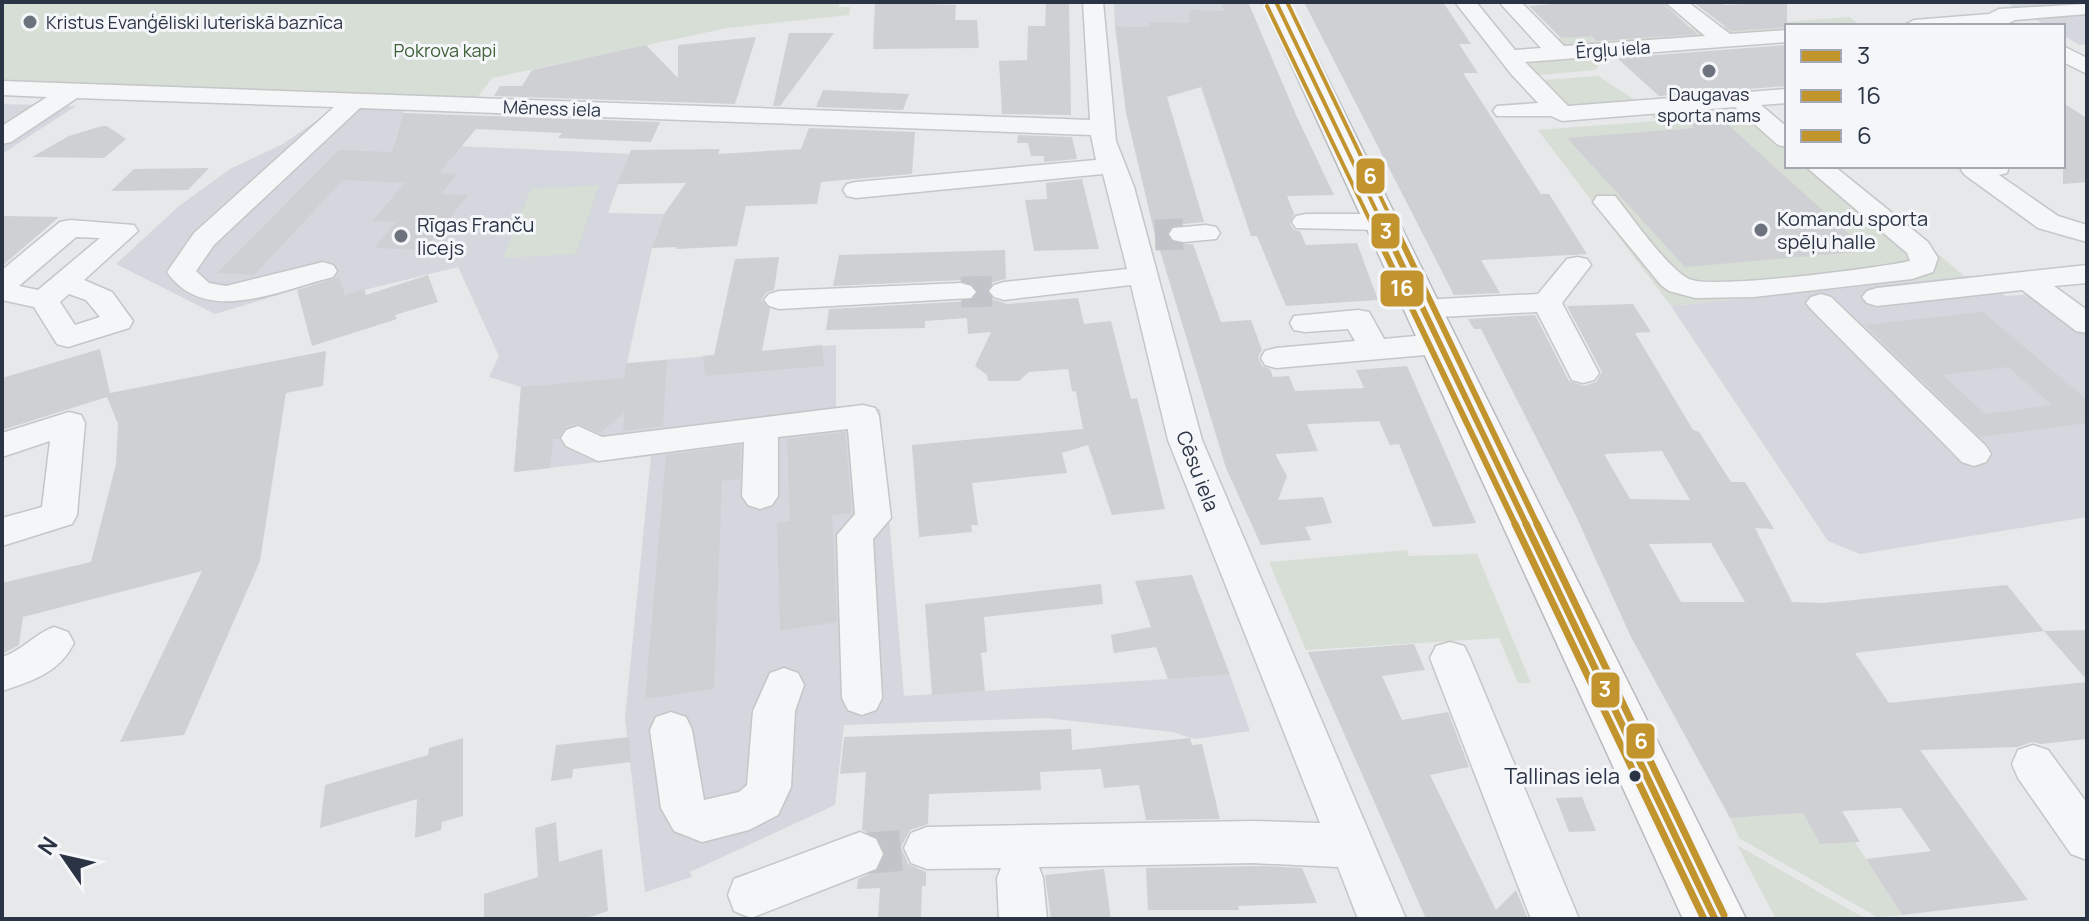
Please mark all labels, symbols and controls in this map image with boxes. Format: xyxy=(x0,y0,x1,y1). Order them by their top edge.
place label: Kristus Evanģēliski luteriskā baznīca xyxy=(46,10,343,34)
marker: Kristus Evanģēliski luteriskā baznīca xyxy=(21,13,39,31)
legend xyxy=(1785,24,2065,168)
street label: Ērgļu iela xyxy=(1575,34,1651,64)
park label: Pokrova kapi xyxy=(394,38,496,62)
text: 3 xyxy=(1857,38,1870,71)
marker: Daugavas sporta nams xyxy=(1700,62,1718,80)
text: 16 xyxy=(1857,78,1881,111)
place label: Daugavas sporta nams xyxy=(1657,82,1761,127)
street label: Mēness iela xyxy=(503,94,601,122)
text: 6 xyxy=(1857,118,1872,151)
line badge: 6 xyxy=(1355,157,1386,195)
text: 6 xyxy=(1363,161,1377,191)
place label: Komandu sporta spēļu halle xyxy=(1777,205,1928,255)
place label: Rīgas Franču licejs xyxy=(417,211,534,261)
line badge: 3 xyxy=(1370,212,1401,250)
text: 3 xyxy=(1380,216,1392,246)
marker: Komandu sporta spēļu halle xyxy=(1752,221,1770,239)
marker: Rīgas Franču licejs xyxy=(392,227,410,245)
line badge: 16 xyxy=(1379,269,1425,308)
text: 16 xyxy=(1390,273,1414,303)
street label: Cēsu iela xyxy=(1170,427,1226,515)
line badge: 3 xyxy=(1590,671,1621,709)
text: 3 xyxy=(1599,674,1611,704)
line badge: 6 xyxy=(1625,722,1656,760)
text: 6 xyxy=(1634,726,1648,756)
place label: Tallinas iela xyxy=(1504,761,1620,791)
marker: Tallinas iela xyxy=(1627,768,1643,784)
north arrow xyxy=(24,817,104,897)
text: N xyxy=(31,831,64,861)

